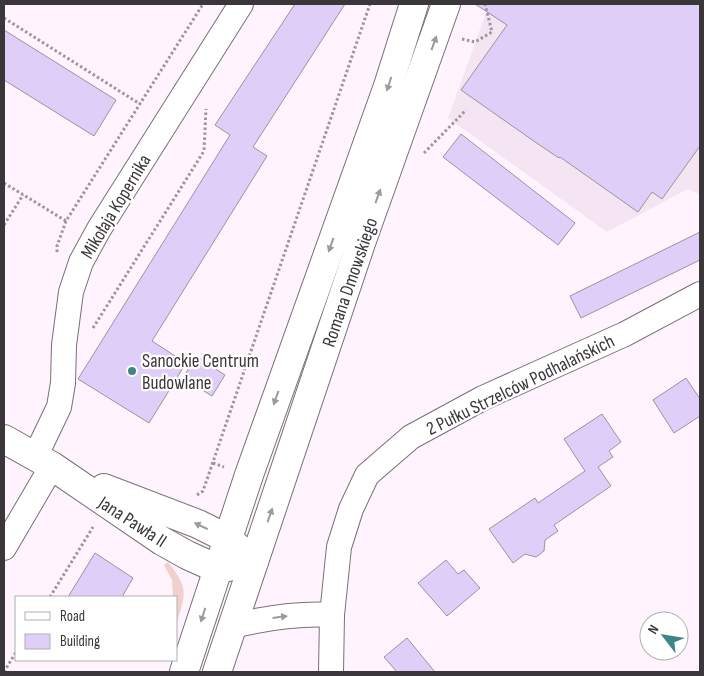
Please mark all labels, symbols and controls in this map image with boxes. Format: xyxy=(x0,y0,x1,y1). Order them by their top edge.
one-way arrow xyxy=(430,35,438,50)
one-way arrow xyxy=(384,76,392,91)
street label: Mikołaja Kopernika xyxy=(76,150,156,263)
one-way arrow xyxy=(374,188,382,203)
street label: Romana Dmowskiego xyxy=(318,215,383,350)
one-way arrow xyxy=(327,238,334,253)
street label: 2 Pułku Strzelców Podhalańskich xyxy=(423,330,618,441)
place label: Sanockie Centrum Budowlane xyxy=(142,350,259,395)
marker: Sanockie Centrum Budowlane xyxy=(126,365,138,377)
one-way arrow xyxy=(272,391,280,406)
street label: Jana Pawła II xyxy=(93,491,171,553)
one-way arrow xyxy=(267,508,274,523)
one-way arrow xyxy=(194,522,209,530)
legend xyxy=(15,596,178,661)
text: Road xyxy=(60,607,85,626)
one-way arrow xyxy=(199,608,207,623)
north arrow xyxy=(639,611,689,661)
one-way arrow xyxy=(273,613,289,621)
text: N xyxy=(644,622,662,637)
text: Building xyxy=(60,632,100,651)

